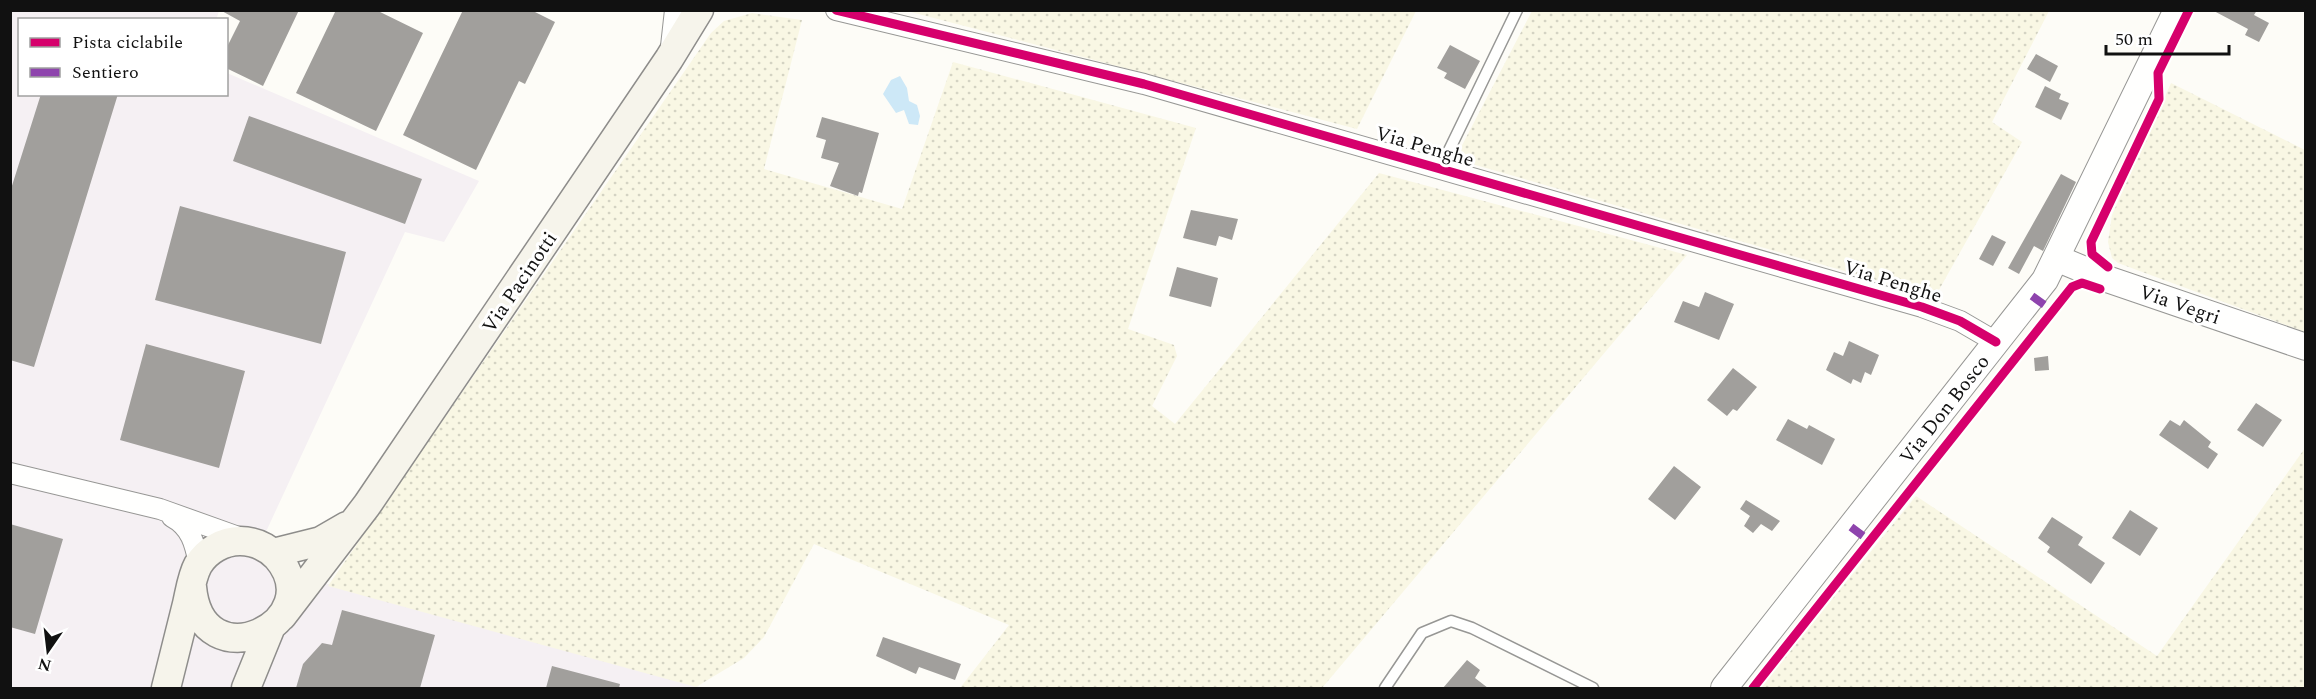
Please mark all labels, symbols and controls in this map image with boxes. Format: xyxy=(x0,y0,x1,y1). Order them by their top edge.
legend xyxy=(18,18,228,96)
scale bar xyxy=(2106,18,2229,56)
text: 50 m xyxy=(2115,26,2153,53)
text: Pista ciclabile xyxy=(72,29,183,56)
text: Sentiero xyxy=(72,59,139,86)
street label: Via Penghe xyxy=(1372,119,1478,175)
street label: Via Pacinotti xyxy=(475,226,565,339)
street label: Via Penghe xyxy=(1840,253,1946,311)
street label: Via Vegri xyxy=(2135,277,2224,333)
street label: Via Don Bosco xyxy=(1892,348,1997,471)
north arrow xyxy=(18,621,78,681)
text: N xyxy=(35,651,54,678)

